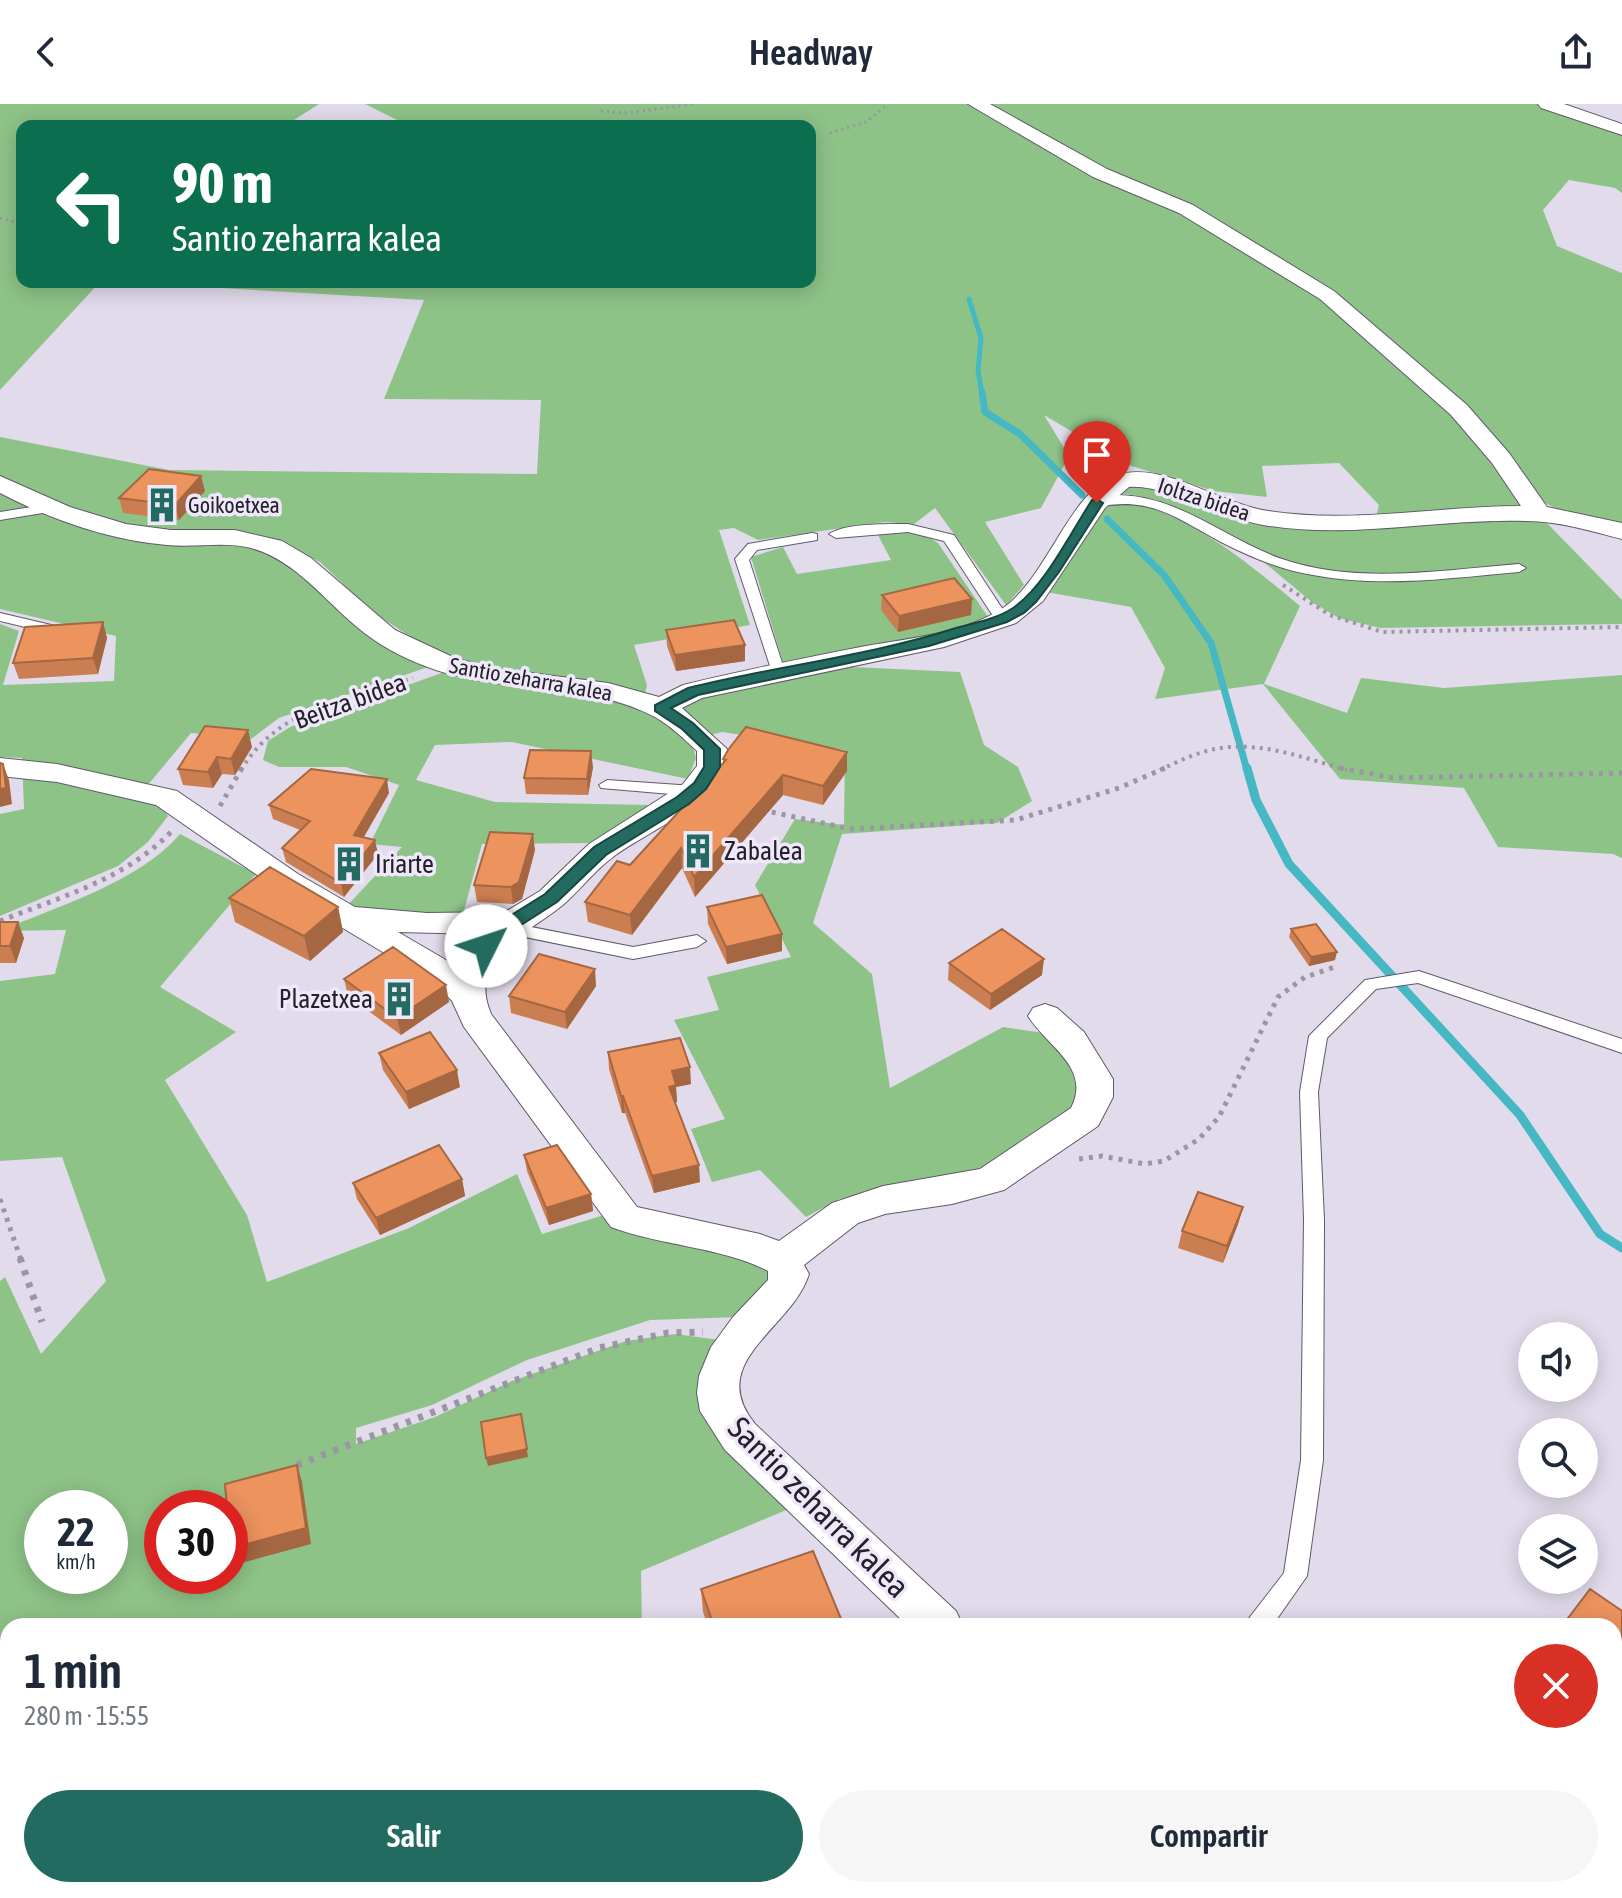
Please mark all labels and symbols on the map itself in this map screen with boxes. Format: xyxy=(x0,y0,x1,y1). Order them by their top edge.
pin xyxy=(1063,421,1131,503)
street label: Ioltza bidea xyxy=(1155,472,1253,526)
building icon: Goikoetxea xyxy=(143,486,181,524)
place label: Goikoetxea xyxy=(188,492,280,518)
street label: Santio zeharra kalea xyxy=(447,652,615,706)
street label: Beitza bidea xyxy=(290,667,410,735)
building icon: Zabalea xyxy=(679,832,717,870)
place label: Zabalea xyxy=(724,836,803,866)
building icon: Iriarte xyxy=(330,845,368,883)
place label: Iriarte xyxy=(375,849,434,879)
position arrow xyxy=(444,904,528,988)
building icon: Plazetxea xyxy=(380,980,418,1018)
place label: Plazetxea xyxy=(279,984,373,1014)
street label: Santio zeharra kalea xyxy=(721,1409,917,1605)
speed limit sign: 30 xyxy=(144,1490,248,1594)

